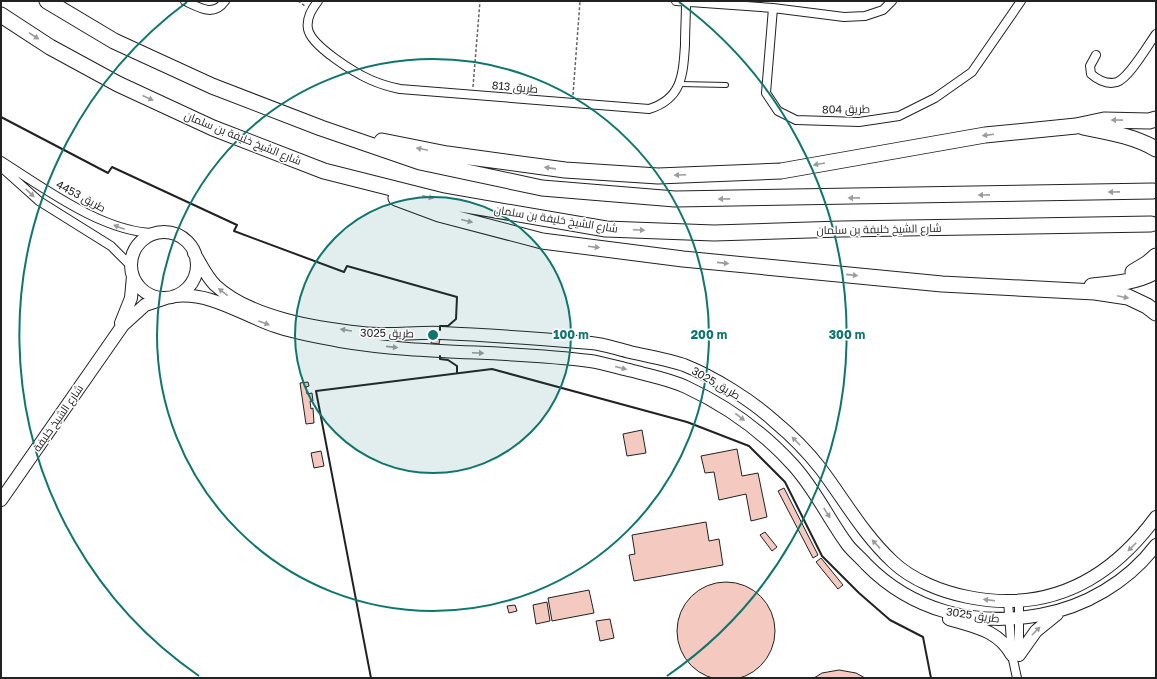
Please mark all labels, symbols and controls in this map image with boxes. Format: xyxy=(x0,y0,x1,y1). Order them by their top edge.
one-way arrow xyxy=(28,32,39,40)
street label: طريق 813 xyxy=(491,78,539,96)
one-way arrow xyxy=(142,95,153,101)
street label: طريق 804 xyxy=(822,102,870,116)
street label: شارع الشيخ خليفة بن سلمان xyxy=(182,108,304,169)
one-way arrow xyxy=(1110,117,1123,123)
one-way arrow xyxy=(982,132,995,138)
one-way arrow xyxy=(416,146,428,152)
one-way arrow xyxy=(813,161,825,167)
one-way arrow xyxy=(544,165,556,171)
one-way arrow xyxy=(674,171,686,178)
street label: طريق 4453 xyxy=(54,177,108,215)
one-way arrow xyxy=(25,188,35,198)
one-way arrow xyxy=(1107,189,1120,195)
one-way arrow xyxy=(977,192,990,198)
one-way arrow xyxy=(422,194,434,200)
one-way arrow xyxy=(848,194,860,201)
one-way arrow xyxy=(717,196,730,202)
street label: شارع الشيخ خليفة بن سلمان xyxy=(493,202,619,237)
one-way arrow xyxy=(460,218,473,224)
street label: شارع الشيخ خليفة بن سلمان xyxy=(816,221,942,238)
one-way arrow xyxy=(112,223,124,229)
one-way arrow xyxy=(633,227,646,233)
one-way arrow xyxy=(588,244,600,250)
one-way arrow xyxy=(717,259,729,266)
one-way arrow xyxy=(846,272,858,279)
one-way arrow xyxy=(218,287,229,296)
one-way arrow xyxy=(1117,294,1129,300)
one-way arrow xyxy=(259,320,271,326)
street label: طريق 3025 xyxy=(360,326,414,340)
one-way arrow xyxy=(340,327,352,333)
text: 100 m xyxy=(553,327,589,342)
text: 200 m xyxy=(691,327,727,342)
text: 300 m xyxy=(829,327,865,342)
centre of rings xyxy=(426,328,440,342)
one-way arrow xyxy=(386,343,398,350)
one-way arrow xyxy=(472,350,485,356)
street label: طريق 3025 xyxy=(689,363,743,403)
one-way arrow xyxy=(615,366,627,372)
street label: شارع الشيخ خليفة xyxy=(30,382,87,455)
one-way arrow xyxy=(735,413,746,422)
one-way arrow xyxy=(791,436,801,446)
one-way arrow xyxy=(823,508,831,518)
one-way arrow xyxy=(871,539,880,549)
one-way arrow xyxy=(1127,542,1137,552)
one-way arrow xyxy=(983,597,995,604)
street label: طريق 3025 xyxy=(945,604,1001,626)
one-way arrow xyxy=(1031,626,1041,636)

